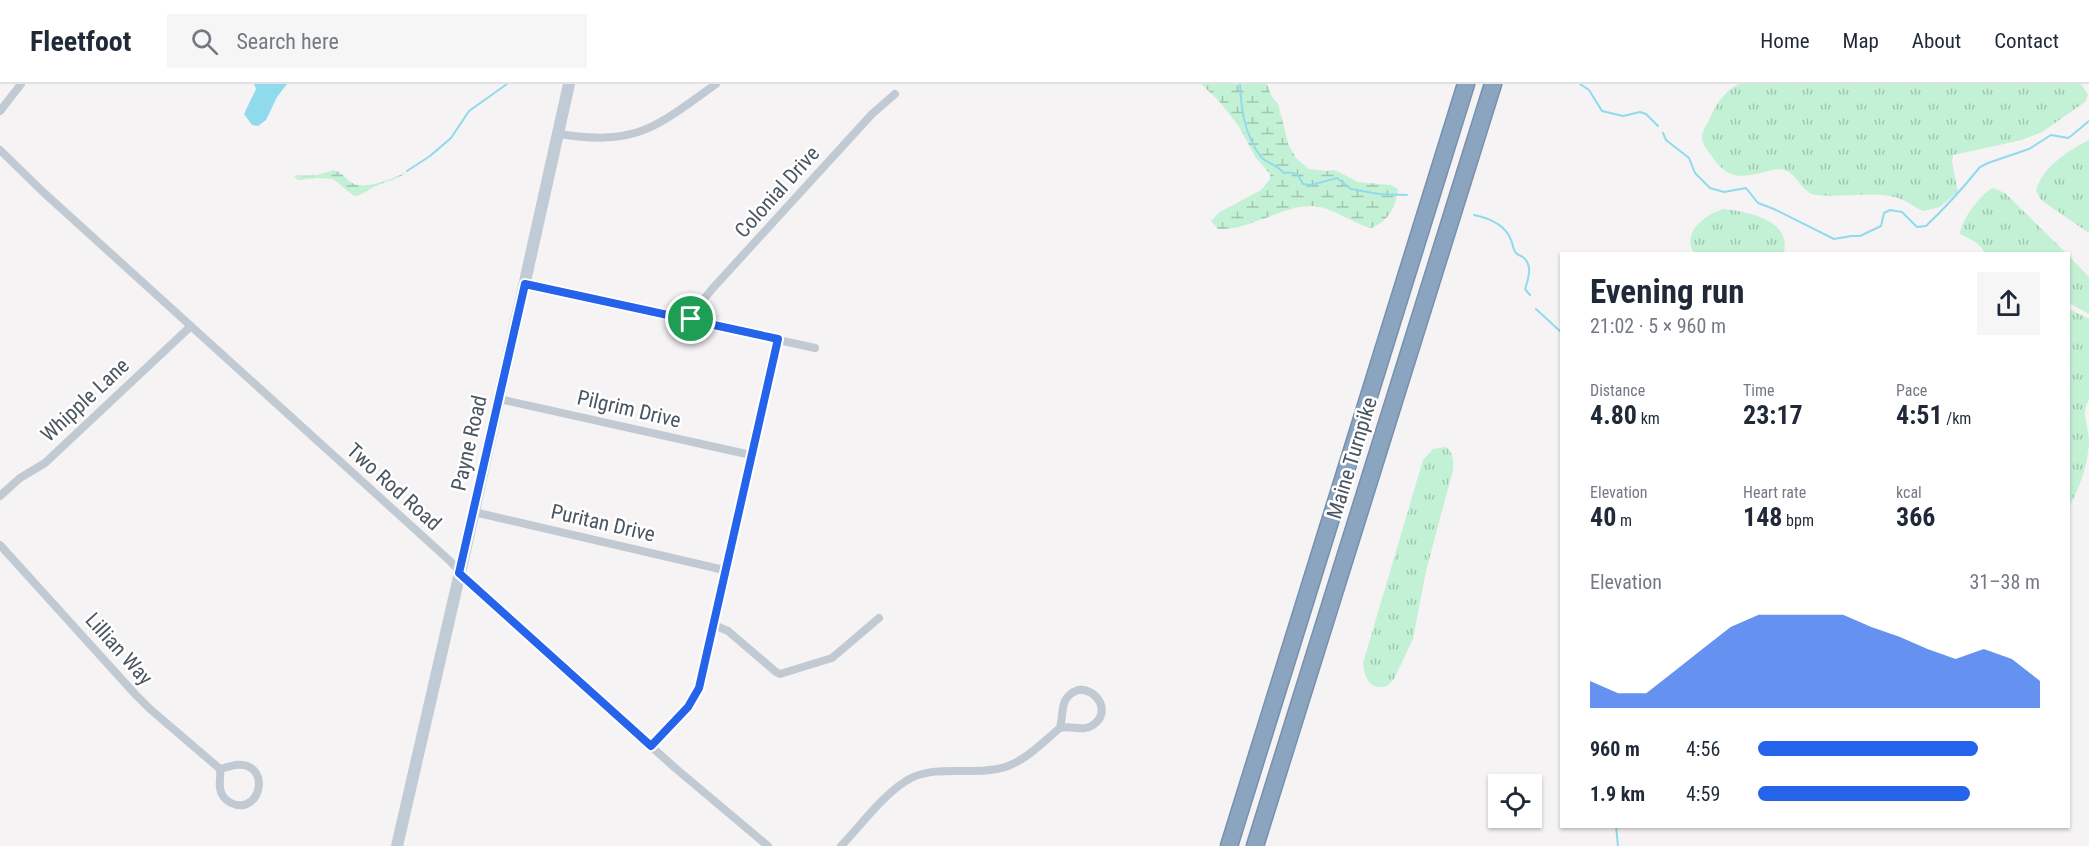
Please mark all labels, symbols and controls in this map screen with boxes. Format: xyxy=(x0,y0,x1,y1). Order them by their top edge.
search box xyxy=(167,14,587,68)
text: Fleetfoot xyxy=(30,25,131,58)
icon: search xyxy=(188,25,221,58)
text: Search here xyxy=(236,29,339,54)
text: Home xyxy=(1760,29,1810,53)
text: Map xyxy=(1843,29,1879,53)
text: About xyxy=(1912,29,1961,53)
text: Contact xyxy=(1994,29,2059,53)
street label: Colonial Drive xyxy=(730,141,824,243)
text: Evening run xyxy=(1590,272,1745,311)
button: share xyxy=(1977,272,2040,335)
pin xyxy=(665,293,716,344)
icon: arrive xyxy=(674,302,707,335)
text: 21:02 · 5 × 960 m xyxy=(1590,314,1726,338)
street label: Whipple Lane xyxy=(36,353,134,447)
text: Distance xyxy=(1590,381,1645,400)
text: Time xyxy=(1743,381,1775,400)
text: Pace xyxy=(1896,381,1927,400)
street label: Pilgrim Drive xyxy=(575,385,683,433)
street label: Payne Road xyxy=(446,393,492,493)
street label: Maine Turnpike xyxy=(1322,394,1382,522)
text: 4.80 xyxy=(1590,400,1637,430)
text: 23:17 xyxy=(1743,400,1803,430)
text: 4:51 xyxy=(1896,400,1943,430)
text: km xyxy=(1637,409,1660,428)
text: /km xyxy=(1943,409,1971,428)
street label: Two Rod Road xyxy=(342,438,446,536)
text: Elevation xyxy=(1590,483,1648,502)
text: Heart rate xyxy=(1743,483,1806,502)
text: kcal xyxy=(1896,483,1922,502)
street label: Puritan Drive xyxy=(549,499,658,547)
text: 40 xyxy=(1590,502,1616,532)
text: 148 xyxy=(1743,502,1782,532)
text: 366 xyxy=(1896,502,1935,532)
text: m xyxy=(1616,511,1632,530)
text: bpm xyxy=(1782,511,1814,530)
text: Elevation xyxy=(1590,570,1662,594)
text: 31–38 m xyxy=(1969,570,2040,594)
street label: Lillian Way xyxy=(80,608,158,690)
text: 960 m xyxy=(1590,737,1640,761)
text: 4:56 xyxy=(1686,737,1720,761)
map controls xyxy=(1488,774,1542,828)
button: locate xyxy=(1488,774,1542,828)
text: 1.9 km xyxy=(1590,782,1645,806)
text: 4:59 xyxy=(1686,782,1720,806)

